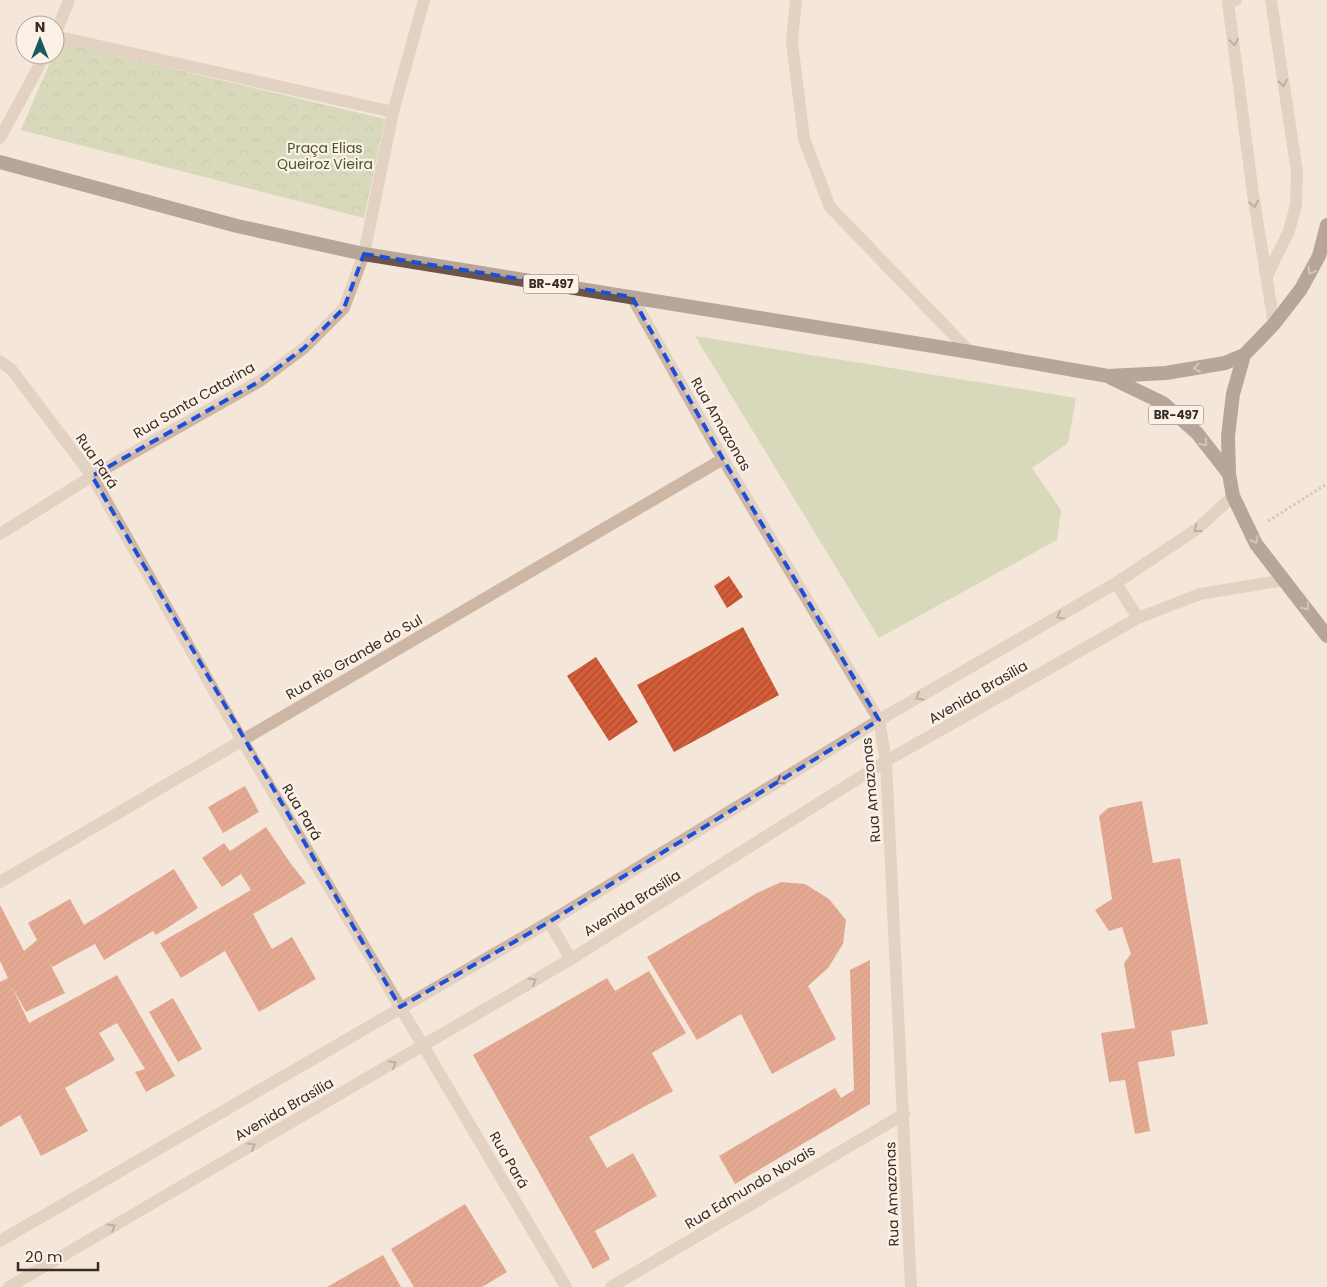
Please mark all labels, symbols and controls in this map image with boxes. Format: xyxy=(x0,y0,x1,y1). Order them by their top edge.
north arrow xyxy=(15,15,65,65)
text: N xyxy=(35,17,45,37)
one-way arrow xyxy=(1228,38,1238,47)
one-way arrow xyxy=(1278,78,1288,87)
park label: Praça Elias Queiroz Vieira xyxy=(277,138,373,174)
one-way arrow xyxy=(1249,199,1259,208)
one-way arrow xyxy=(1307,265,1317,274)
road number: BR-497 xyxy=(524,274,578,294)
street label: Rua Santa Catarina xyxy=(129,357,259,443)
one-way arrow xyxy=(1192,362,1201,372)
street label: Rua Amazonas xyxy=(686,374,756,474)
road number: BR-497 xyxy=(1148,406,1204,424)
street label: Rua Pará xyxy=(71,429,123,493)
one-way arrow xyxy=(1199,437,1207,446)
one-way arrow xyxy=(1193,523,1202,532)
one-way arrow xyxy=(1249,535,1259,544)
one-way arrow xyxy=(1301,602,1310,611)
one-way arrow xyxy=(1056,609,1065,619)
street label: Rua Rio Grande do Sul xyxy=(282,610,426,704)
street label: Avenida Brasília xyxy=(925,655,1031,729)
one-way arrow xyxy=(915,691,924,701)
street label: Rua Amazonas xyxy=(856,737,886,843)
one-way arrow xyxy=(776,775,785,784)
street label: Rua Pará xyxy=(277,780,327,844)
street label: Avenida Brasília xyxy=(579,865,685,941)
one-way arrow xyxy=(527,978,536,988)
one-way arrow xyxy=(387,1060,396,1070)
street label: Avenida Brasília xyxy=(231,1072,337,1146)
street label: Rua Pará xyxy=(485,1128,533,1192)
street label: Rua Edmundo Novais xyxy=(681,1140,819,1234)
street label: Rua Amazonas xyxy=(880,1141,904,1247)
one-way arrow xyxy=(247,1142,256,1152)
one-way arrow xyxy=(106,1224,115,1234)
scale bar xyxy=(18,1240,98,1272)
text: 20 m xyxy=(25,1246,63,1267)

